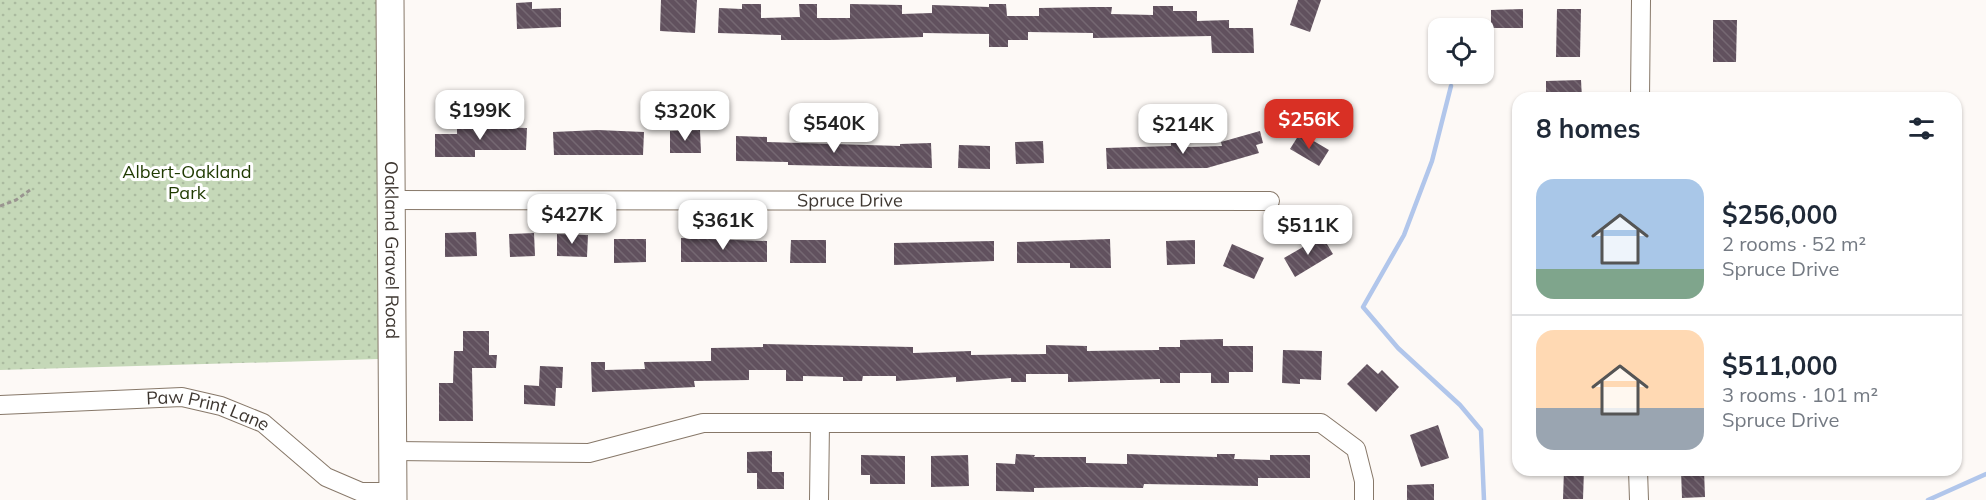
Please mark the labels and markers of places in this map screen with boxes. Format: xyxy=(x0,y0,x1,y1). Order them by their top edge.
pin: $199K xyxy=(438,90,522,141)
pin: $320K xyxy=(643,91,727,142)
pin: $256K xyxy=(1267,99,1351,150)
pin: $540K xyxy=(792,103,876,154)
pin: $214K xyxy=(1141,104,1225,155)
pin: $427K xyxy=(530,194,614,245)
pin: $361K xyxy=(681,200,765,251)
pin: $511K xyxy=(1266,205,1350,256)

